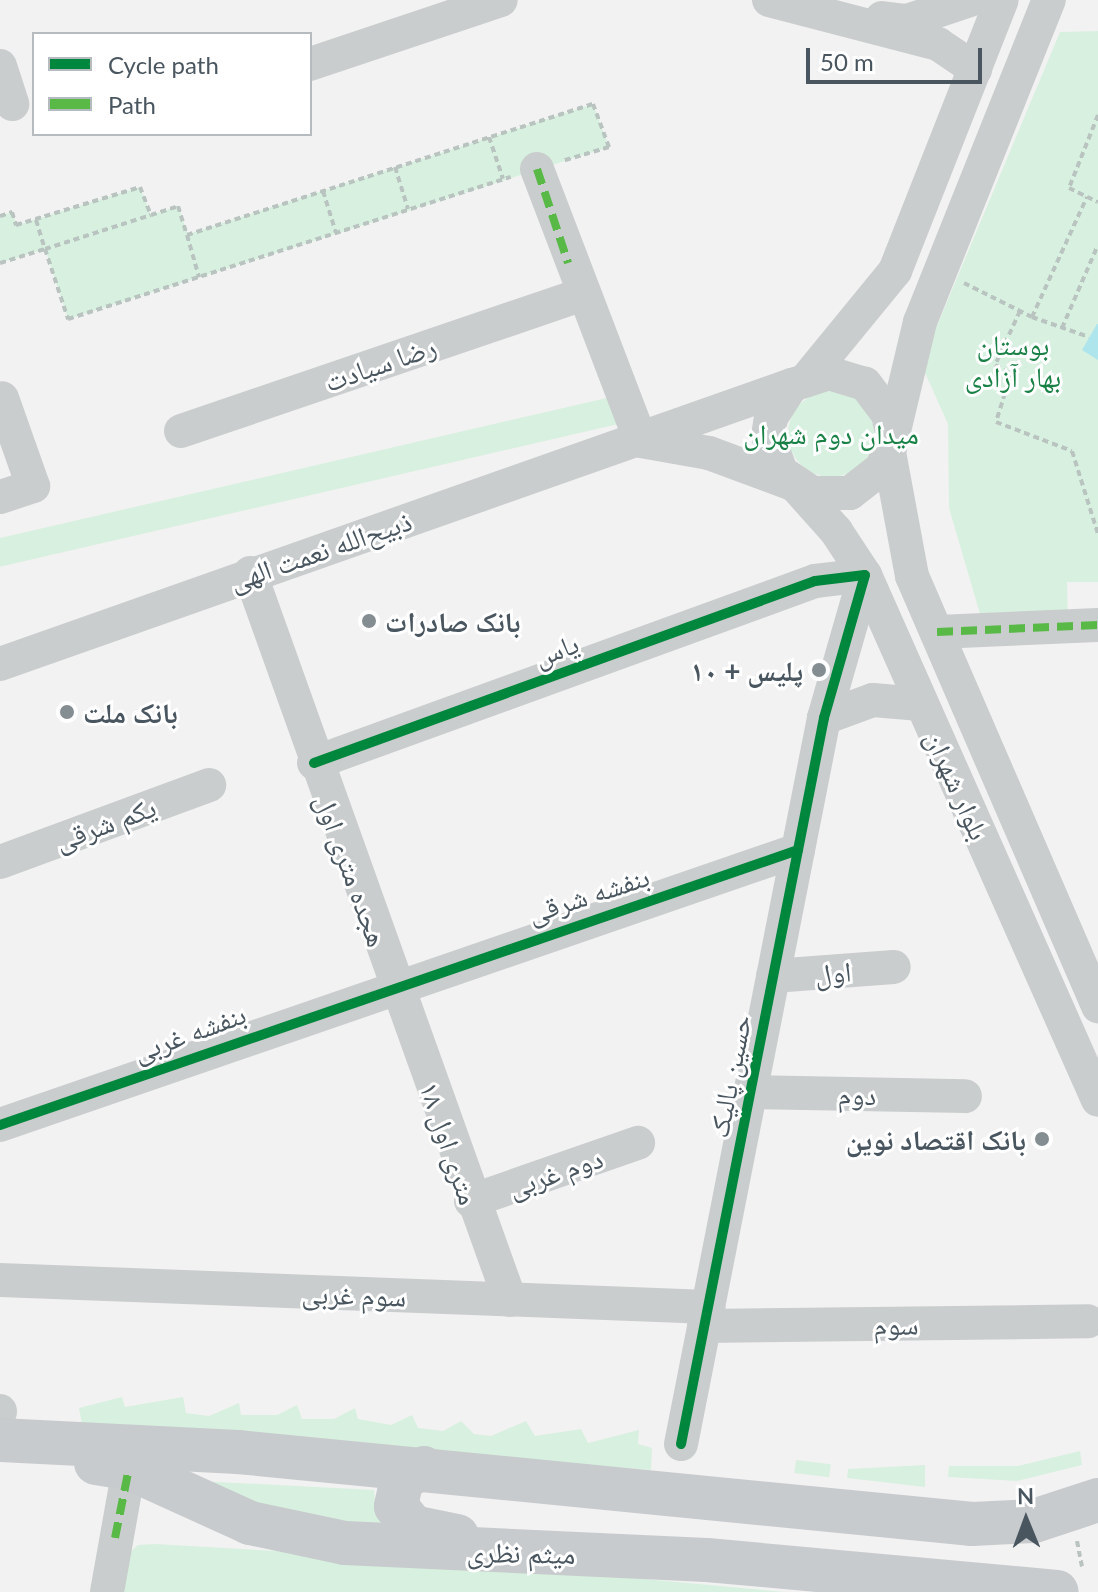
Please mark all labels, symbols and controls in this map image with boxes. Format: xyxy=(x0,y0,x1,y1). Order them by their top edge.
legend xyxy=(32,32,312,136)
scale bar xyxy=(810,32,986,82)
text: 50 m xyxy=(820,47,874,76)
text: Cycle path xyxy=(108,50,219,79)
text: Path xyxy=(108,90,156,119)
park label: بوستان بهار آزادی xyxy=(965,327,1061,393)
street label: رضا سیادت xyxy=(320,328,440,398)
park label: میدان دوم شهران xyxy=(743,416,919,450)
street label: ذبیح‌الله نعمت الهی xyxy=(224,503,416,597)
place label: بانک صادرات xyxy=(385,604,520,638)
marker: بانک صادرات xyxy=(360,612,378,630)
street label: یاس xyxy=(529,626,583,672)
place label: پلیس + ۱۰ xyxy=(690,653,803,687)
marker: پلیس + ۱۰ xyxy=(810,661,828,679)
place label: بانک ملت xyxy=(83,695,178,729)
marker: بانک ملت xyxy=(58,703,76,721)
street label: بلوار شهران xyxy=(919,725,997,845)
street label: یکم شرقی xyxy=(50,789,160,857)
street label: هجده متری اول xyxy=(309,789,395,951)
street label: بنفشه شرقی xyxy=(523,859,653,929)
street label: اول xyxy=(813,954,853,990)
street label: بنفشه غربی xyxy=(128,996,250,1068)
street label: حسین پالیک xyxy=(701,1012,757,1140)
street label: ۱۸ متری اول xyxy=(413,1077,487,1209)
street label: دوم xyxy=(838,1077,876,1111)
place label: بانک اقتصاد نوین xyxy=(846,1122,1026,1156)
marker: بانک اقتصاد نوین xyxy=(1033,1130,1051,1148)
street label: دوم غربی xyxy=(503,1140,607,1204)
street label: سوم غربی xyxy=(301,1275,407,1313)
street label: سوم xyxy=(873,1307,919,1341)
north arrow xyxy=(986,1480,1066,1560)
text: N xyxy=(1017,1482,1034,1509)
street label: میثم نظری xyxy=(466,1534,576,1570)

